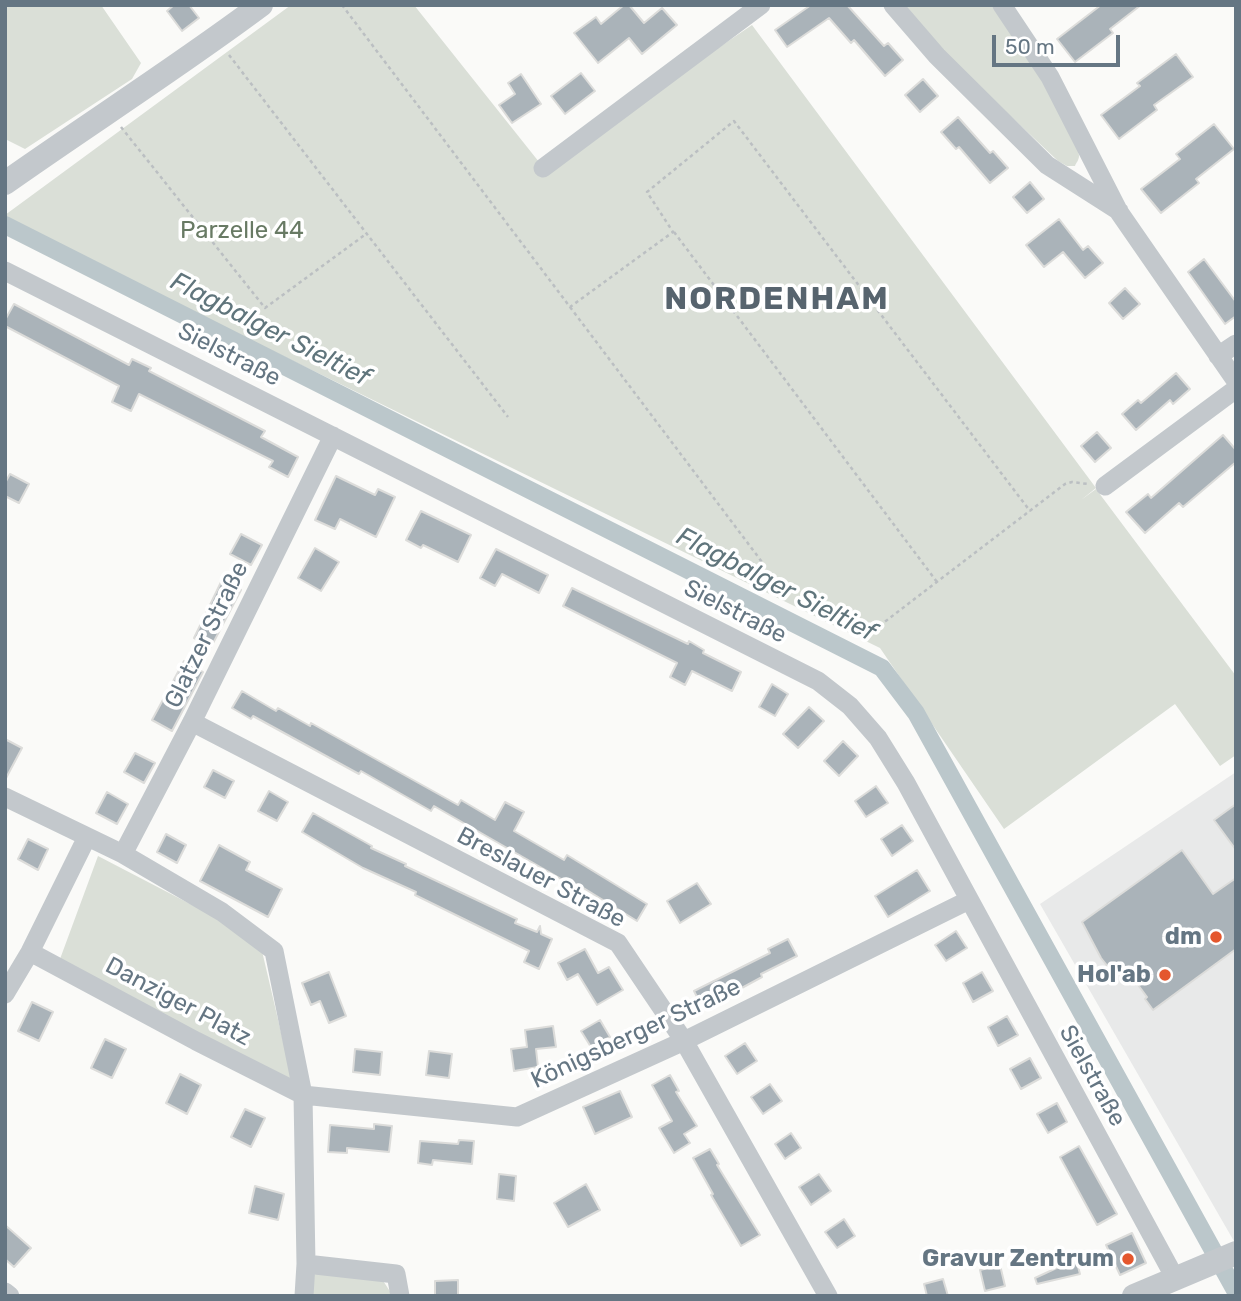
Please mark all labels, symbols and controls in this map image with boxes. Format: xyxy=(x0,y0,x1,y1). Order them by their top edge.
scale bar xyxy=(996,21,1124,65)
text: 50 m xyxy=(1005,34,1055,59)
park label: Parzelle 44 xyxy=(180,217,304,245)
water label: Flagbalger Sieltief xyxy=(165,266,375,394)
district label: NORDENHAM xyxy=(665,281,889,319)
street label: Sielstraße xyxy=(173,317,285,393)
water label: Flagbalger Sieltief xyxy=(671,521,881,649)
street label: Glatzer Straße xyxy=(159,557,255,713)
street label: Sielstraße xyxy=(679,574,791,650)
street label: Breslauer Straße xyxy=(452,821,630,935)
place label: dm xyxy=(1165,923,1202,951)
marker: dm xyxy=(1208,929,1224,945)
street label: Danziger Platz xyxy=(100,951,256,1053)
place label: Hol'ab xyxy=(1077,961,1151,989)
marker: Hol'ab xyxy=(1157,967,1173,983)
street label: Königsberger Straße xyxy=(527,973,745,1095)
street label: Sielstraße xyxy=(1052,1020,1132,1132)
place label: Gravur Zentrum xyxy=(922,1245,1114,1273)
marker: Gravur Zentrum xyxy=(1120,1251,1136,1267)

